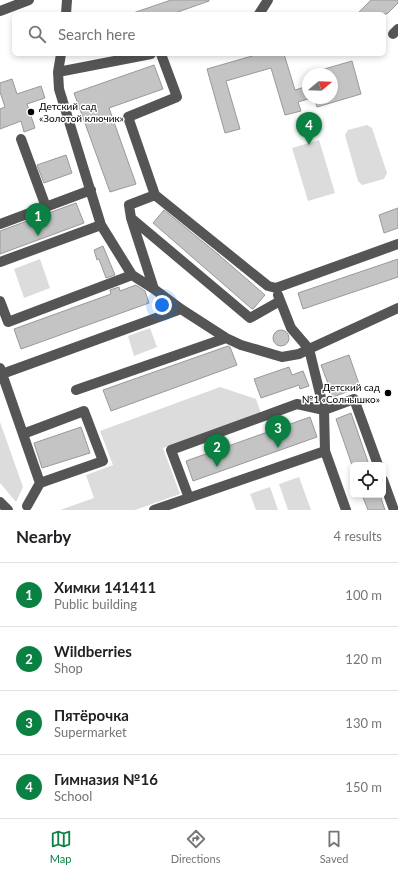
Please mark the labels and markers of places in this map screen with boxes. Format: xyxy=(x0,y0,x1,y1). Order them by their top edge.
place label: Детский сад «Золотой ключик» xyxy=(39,100,124,124)
marker: Детский сад «Золотой ключик» xyxy=(26,107,36,117)
pin: 4 xyxy=(296,112,322,145)
pin: 1 xyxy=(25,203,51,236)
place label: Детский сад №1 «Солнышко» xyxy=(302,381,380,405)
marker: Детский сад №1 «Солнышко» xyxy=(383,388,393,398)
pin: 3 xyxy=(265,415,291,448)
pin: 2 xyxy=(204,434,230,467)

